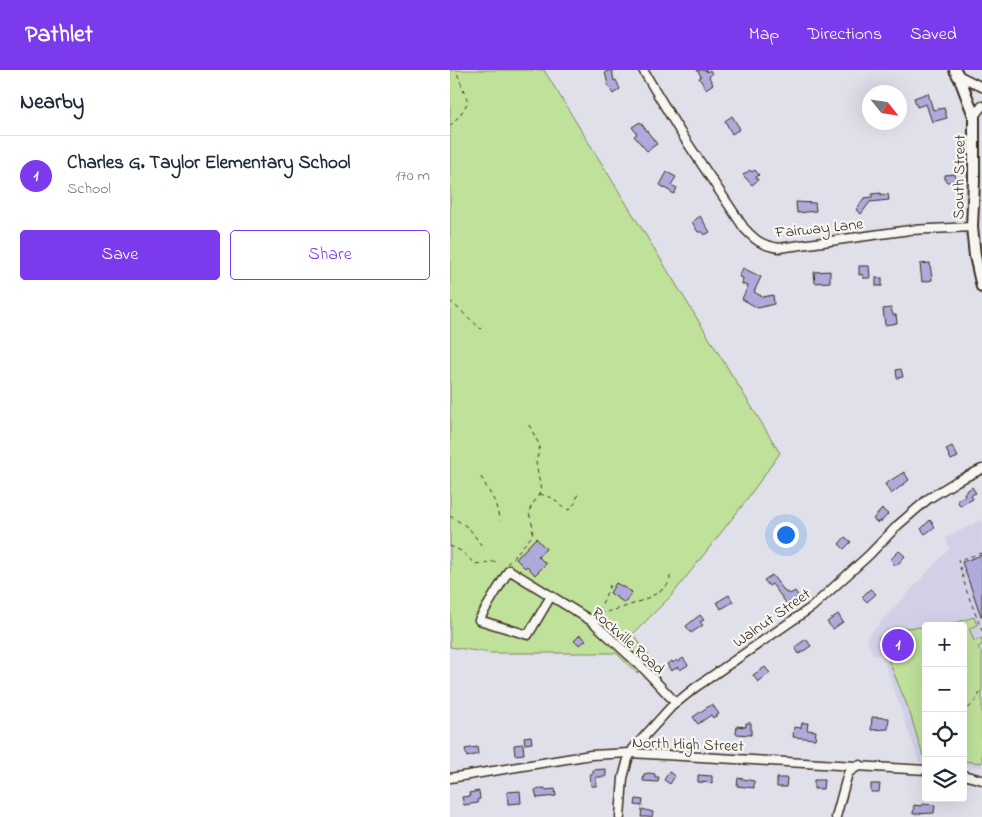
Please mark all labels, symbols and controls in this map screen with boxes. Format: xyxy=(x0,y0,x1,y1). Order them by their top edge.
text: Pathlet xyxy=(25,18,93,53)
text: Map xyxy=(749,22,779,48)
text: Directions xyxy=(807,22,882,48)
text: Saved xyxy=(910,22,957,48)
north arrow xyxy=(862,85,907,130)
text: Nearby xyxy=(20,88,84,118)
street label: South Street xyxy=(947,134,973,220)
text: Charles G. Taylor Elementary School xyxy=(67,150,350,177)
text: 1 xyxy=(33,164,39,188)
text: 170 m xyxy=(395,164,430,188)
text: School xyxy=(67,177,111,201)
street label: Fairway Lane xyxy=(773,212,865,246)
button: Save xyxy=(20,230,220,280)
button: Share xyxy=(230,230,430,280)
your location xyxy=(773,522,799,548)
street label: Walnut Street xyxy=(728,583,817,654)
street label: Rockville Road xyxy=(586,602,670,681)
map controls xyxy=(922,622,967,802)
button: + xyxy=(922,622,967,667)
pin: 1 xyxy=(882,626,914,664)
button: − xyxy=(922,667,967,712)
button: locate xyxy=(922,712,967,757)
street label: North High Street xyxy=(632,731,745,759)
button: layers xyxy=(922,757,967,802)

